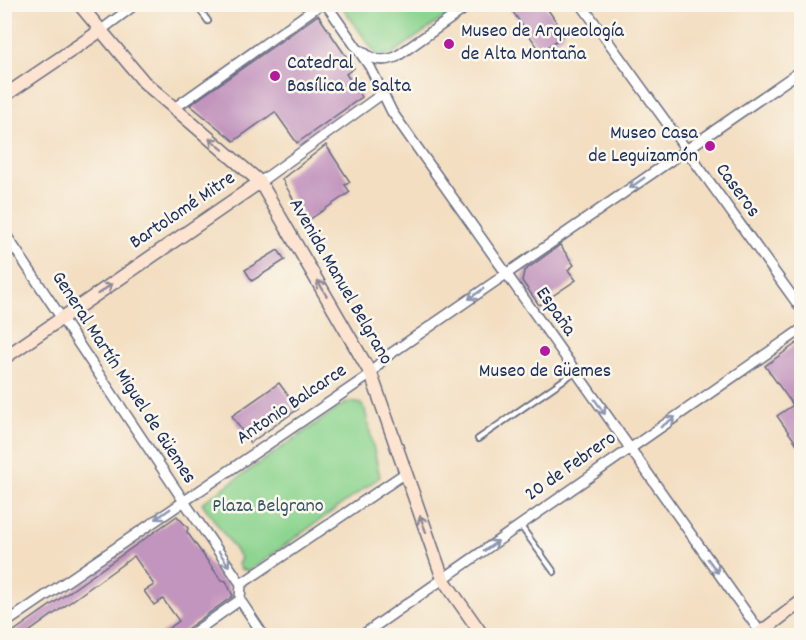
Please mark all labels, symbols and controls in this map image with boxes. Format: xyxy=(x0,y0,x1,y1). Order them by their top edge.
place label: Museo de Arqueología de Alta Montaña xyxy=(461,18,624,69)
marker: Museo de Arqueología de Alta Montaña xyxy=(442,37,456,51)
place label: Catedral Basílica de Salta xyxy=(287,50,411,101)
marker: Catedral Basílica de Salta xyxy=(268,69,282,83)
place label: Museo Casa de Leguizamón xyxy=(588,120,699,171)
one-way arrow xyxy=(209,137,224,151)
marker: Museo Casa de Leguizamón xyxy=(703,139,717,153)
street label: Caseros xyxy=(708,158,766,224)
street label: Bartolomé Mitre xyxy=(125,165,242,257)
one-way arrow xyxy=(629,177,645,189)
street label: Avenida Manuel Belgrano xyxy=(281,194,399,371)
street label: General Martín Miguel de Güemes xyxy=(44,266,202,490)
one-way arrow xyxy=(316,280,328,297)
street label: España xyxy=(528,282,583,343)
one-way arrow xyxy=(96,283,112,295)
one-way arrow xyxy=(469,288,485,300)
marker: Museo de Güemes xyxy=(538,344,552,358)
street label: Antonio Balcarce xyxy=(231,357,353,452)
place label: Museo de Güemes xyxy=(479,358,611,386)
one-way arrow xyxy=(594,399,606,415)
one-way arrow xyxy=(659,416,675,428)
street label: 20 de Febrero xyxy=(520,425,622,509)
park label: Plaza Belgrano xyxy=(212,493,324,521)
one-way arrow xyxy=(155,508,171,520)
one-way arrow xyxy=(416,515,427,534)
one-way arrow xyxy=(482,539,498,552)
one-way arrow xyxy=(218,551,230,567)
one-way arrow xyxy=(707,558,719,574)

